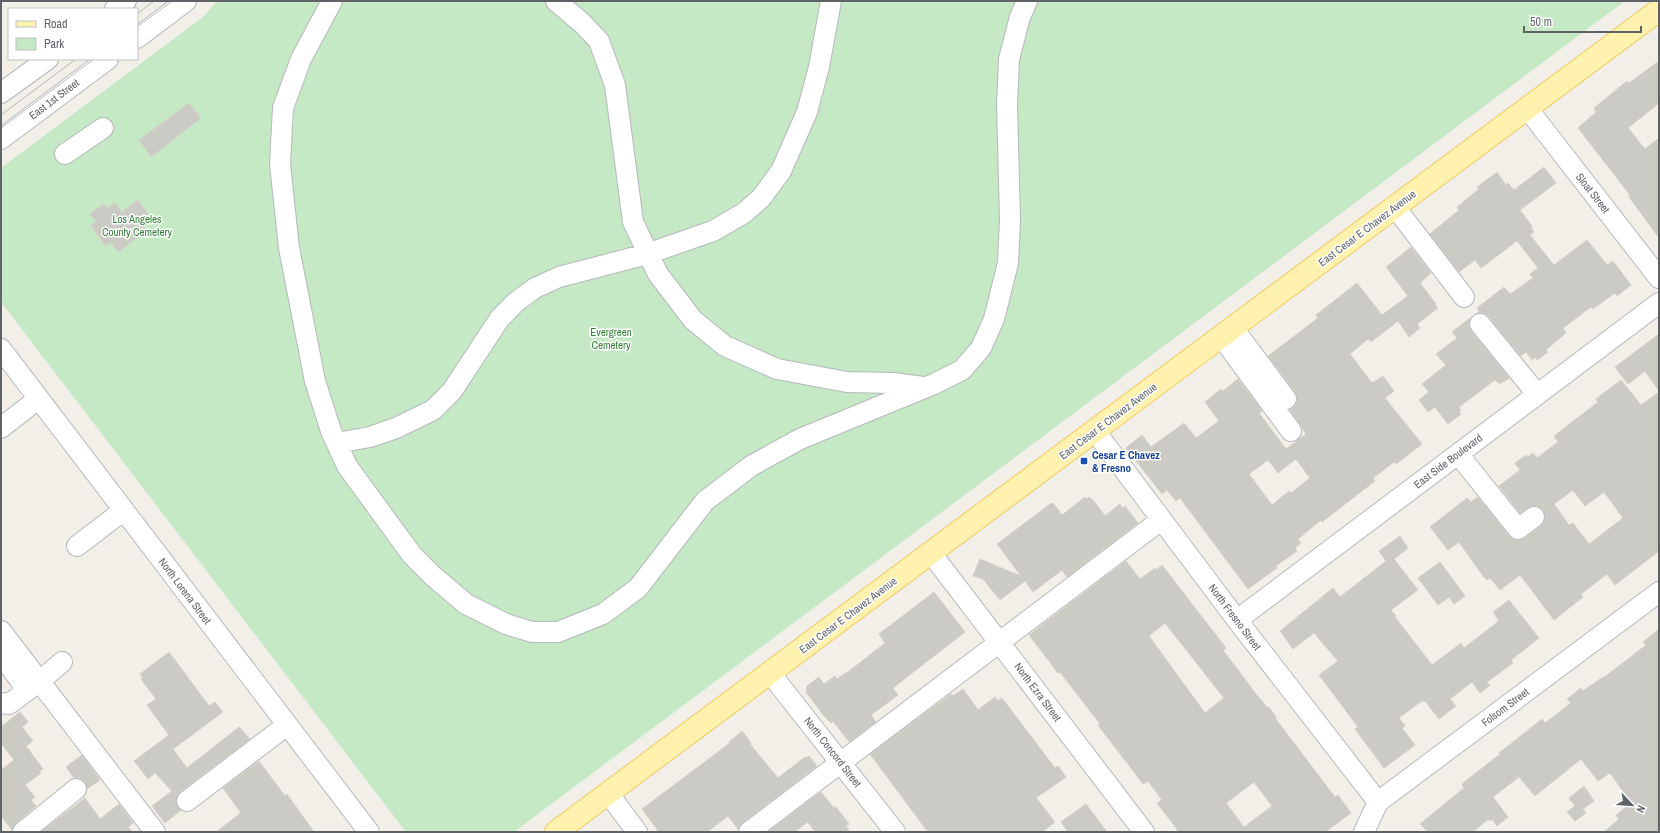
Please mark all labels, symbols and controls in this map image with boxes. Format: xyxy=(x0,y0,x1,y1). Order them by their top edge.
legend xyxy=(8,8,138,60)
scale bar xyxy=(1524,8,1641,34)
text: 50 m xyxy=(1530,14,1552,30)
text: Road xyxy=(44,16,68,32)
text: Park xyxy=(44,36,64,52)
street label: East 1st Street xyxy=(26,75,82,122)
street label: Sloat Street xyxy=(1573,170,1613,216)
street label: East Cesar E Chavez Avenue xyxy=(1315,187,1419,269)
park label: Los Angeles County Cemetery xyxy=(102,212,173,239)
park label: Evergreen Cemetery xyxy=(590,325,632,352)
street label: East Cesar E Chavez Avenue xyxy=(1056,380,1160,462)
street label: East Side Boulevard xyxy=(1411,431,1485,491)
place label: Cesar E Chavez & Fresno xyxy=(1092,448,1160,475)
marker: Cesar E Chavez & Fresno xyxy=(1079,456,1089,466)
street label: North Lorena Street xyxy=(156,555,215,627)
street label: East Cesar E Chavez Avenue xyxy=(796,574,900,656)
street label: North Fresno Street xyxy=(1206,581,1265,653)
street label: North Ezra Street xyxy=(1011,660,1065,724)
street label: Folsom Street xyxy=(1479,684,1532,729)
street label: North Concord Street xyxy=(801,714,865,790)
north arrow xyxy=(1612,785,1652,825)
text: N xyxy=(1633,803,1649,815)

